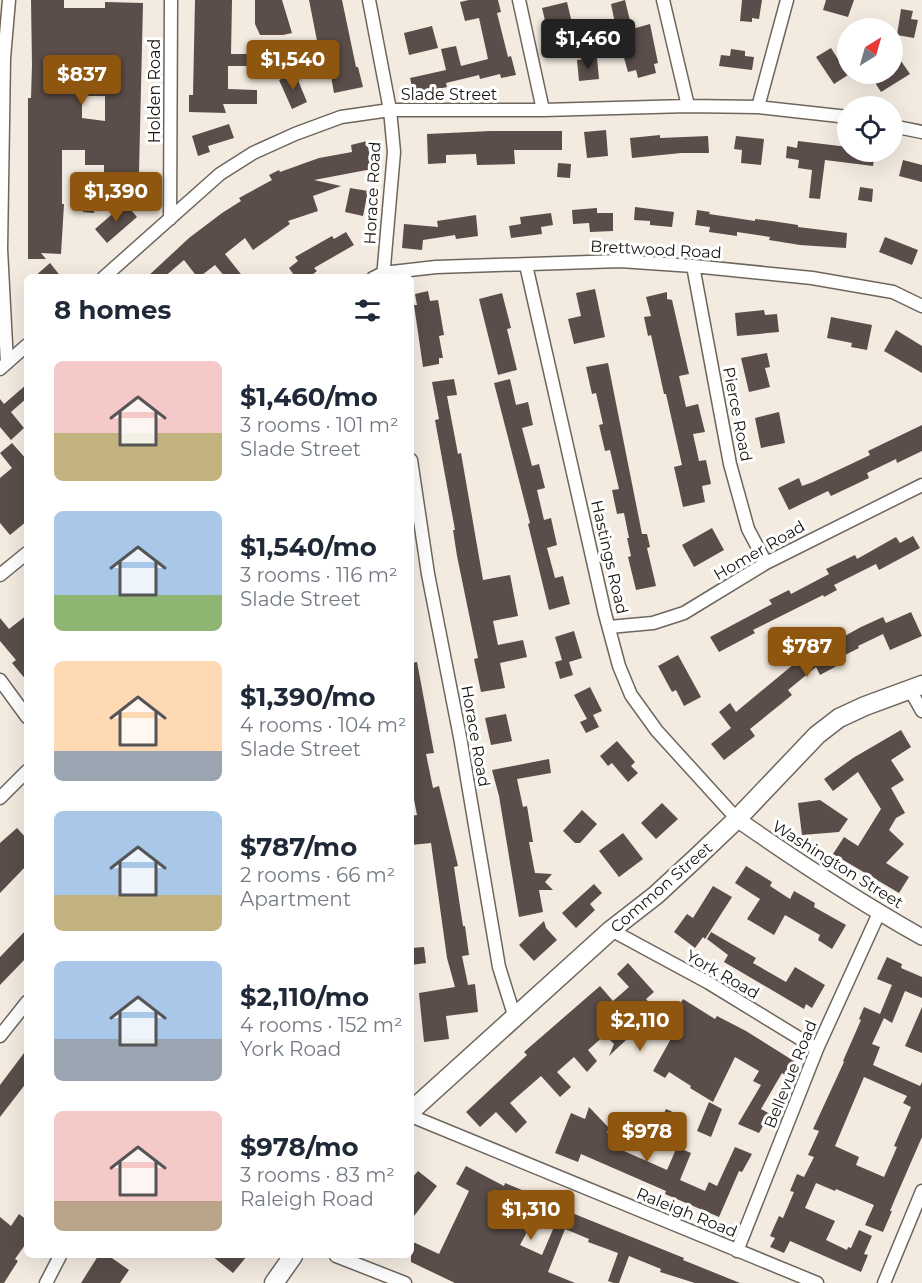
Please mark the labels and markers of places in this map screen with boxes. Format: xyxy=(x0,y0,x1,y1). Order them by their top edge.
pin: $1,460 xyxy=(539,19,637,70)
pin: $1,540 xyxy=(244,40,342,91)
pin: $837 xyxy=(46,55,118,106)
pin: $1,390 xyxy=(67,172,165,223)
pin: $787 xyxy=(771,627,843,678)
pin: $2,110 xyxy=(591,1001,689,1052)
pin: $978 xyxy=(611,1112,683,1163)
pin: $1,310 xyxy=(482,1190,580,1241)

